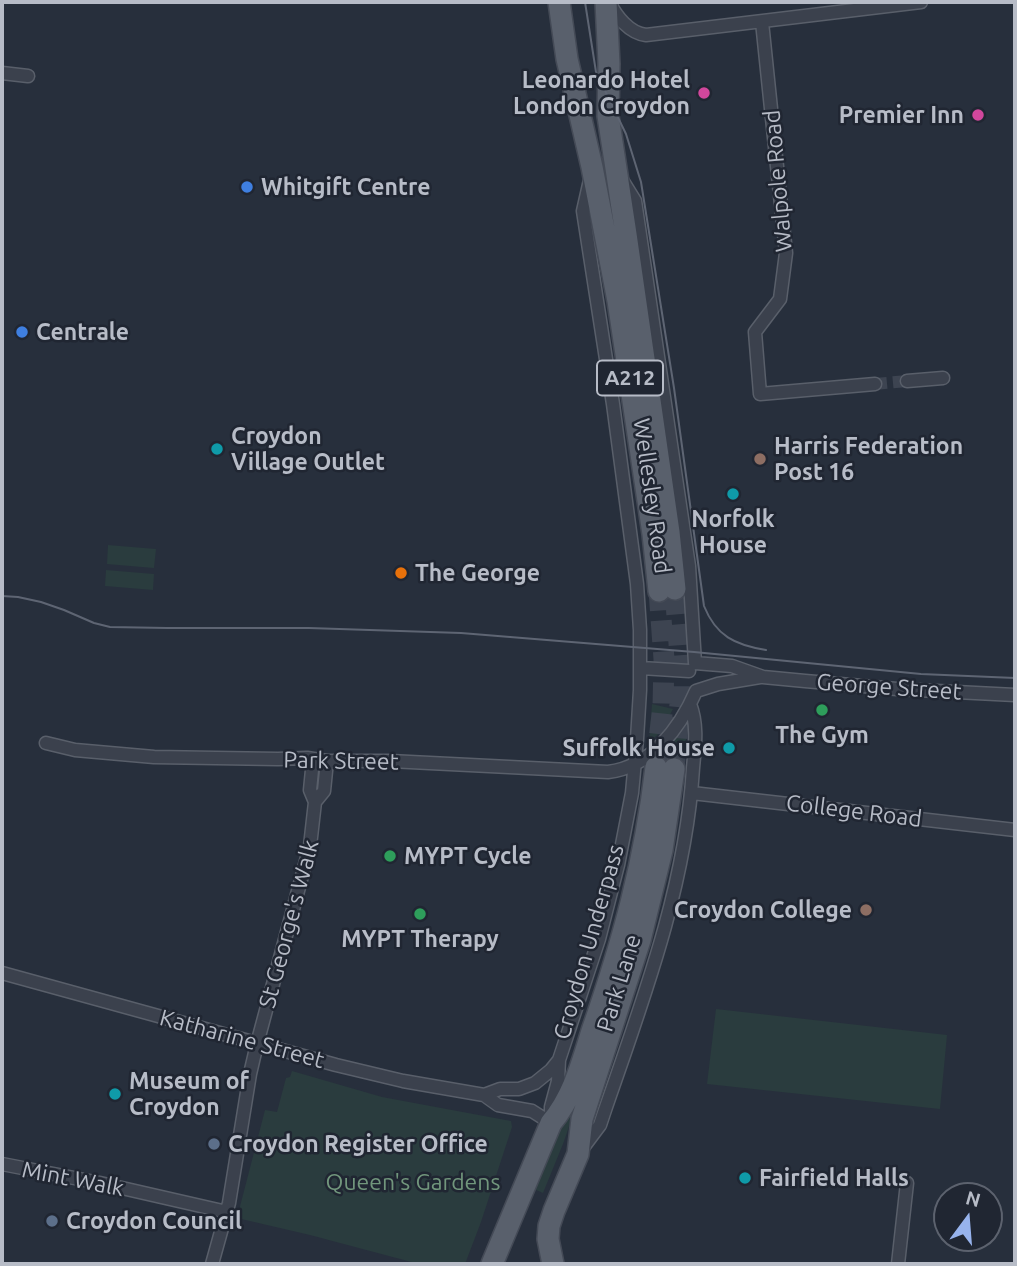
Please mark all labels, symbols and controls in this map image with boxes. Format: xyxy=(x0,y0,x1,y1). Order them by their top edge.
place label: Leonardo Hotel London Croydon xyxy=(513,66,690,120)
marker: Leonardo Hotel London Croydon xyxy=(696,85,712,101)
place label: Premier Inn xyxy=(839,101,964,129)
marker: Premier Inn xyxy=(970,107,986,123)
street label: Walpole Road xyxy=(758,109,798,253)
place label: Whitgift Centre xyxy=(261,173,430,201)
marker: Whitgift Centre xyxy=(239,179,255,195)
place label: Centrale xyxy=(36,318,129,346)
marker: Centrale xyxy=(14,324,30,340)
road number: A212 xyxy=(597,360,663,396)
street label: Wellesley Road xyxy=(627,417,677,575)
place label: Croydon Village Outlet xyxy=(231,422,385,476)
place label: Harris Federation Post 16 xyxy=(774,432,963,486)
marker: Croydon Village Outlet xyxy=(209,441,225,457)
marker: Harris Federation Post 16 xyxy=(752,451,768,467)
marker: Norfolk House xyxy=(725,486,741,502)
place label: Norfolk House xyxy=(691,505,775,559)
place label: The George xyxy=(415,559,540,587)
marker: The George xyxy=(393,565,409,581)
street label: George Street xyxy=(815,668,963,706)
marker: The Gym xyxy=(814,702,830,718)
place label: The Gym xyxy=(775,721,869,749)
place label: Suffolk House xyxy=(562,734,715,762)
marker: Suffolk House xyxy=(721,740,737,756)
street label: Park Street xyxy=(283,746,399,776)
street label: College Road xyxy=(785,789,923,833)
street label: St George's Walk xyxy=(253,837,325,1011)
street label: Croydon Underpass xyxy=(548,841,630,1043)
place label: MYPT Cycle xyxy=(404,842,531,870)
marker: MYPT Cycle xyxy=(382,848,398,864)
place label: Croydon College xyxy=(674,896,852,924)
marker: Croydon College xyxy=(858,902,874,918)
marker: MYPT Therapy xyxy=(412,906,428,922)
place label: MYPT Therapy xyxy=(341,925,499,953)
street label: Park Lane xyxy=(591,931,647,1035)
street label: Katharine Street xyxy=(157,1004,327,1074)
place label: Museum of Croydon xyxy=(129,1067,249,1121)
marker: Museum of Croydon xyxy=(107,1086,123,1102)
place label: Croydon Register Office xyxy=(228,1130,488,1158)
marker: Croydon Register Office xyxy=(206,1136,222,1152)
street label: Mint Walk xyxy=(20,1156,126,1202)
place label: Fairfield Halls xyxy=(759,1164,909,1192)
park label: Queen's Gardens xyxy=(326,1168,500,1196)
marker: Fairfield Halls xyxy=(737,1170,753,1186)
north arrow xyxy=(933,1182,1003,1252)
text: N xyxy=(963,1186,983,1211)
place label: Croydon Council xyxy=(66,1207,242,1235)
marker: Croydon Council xyxy=(44,1213,60,1229)

